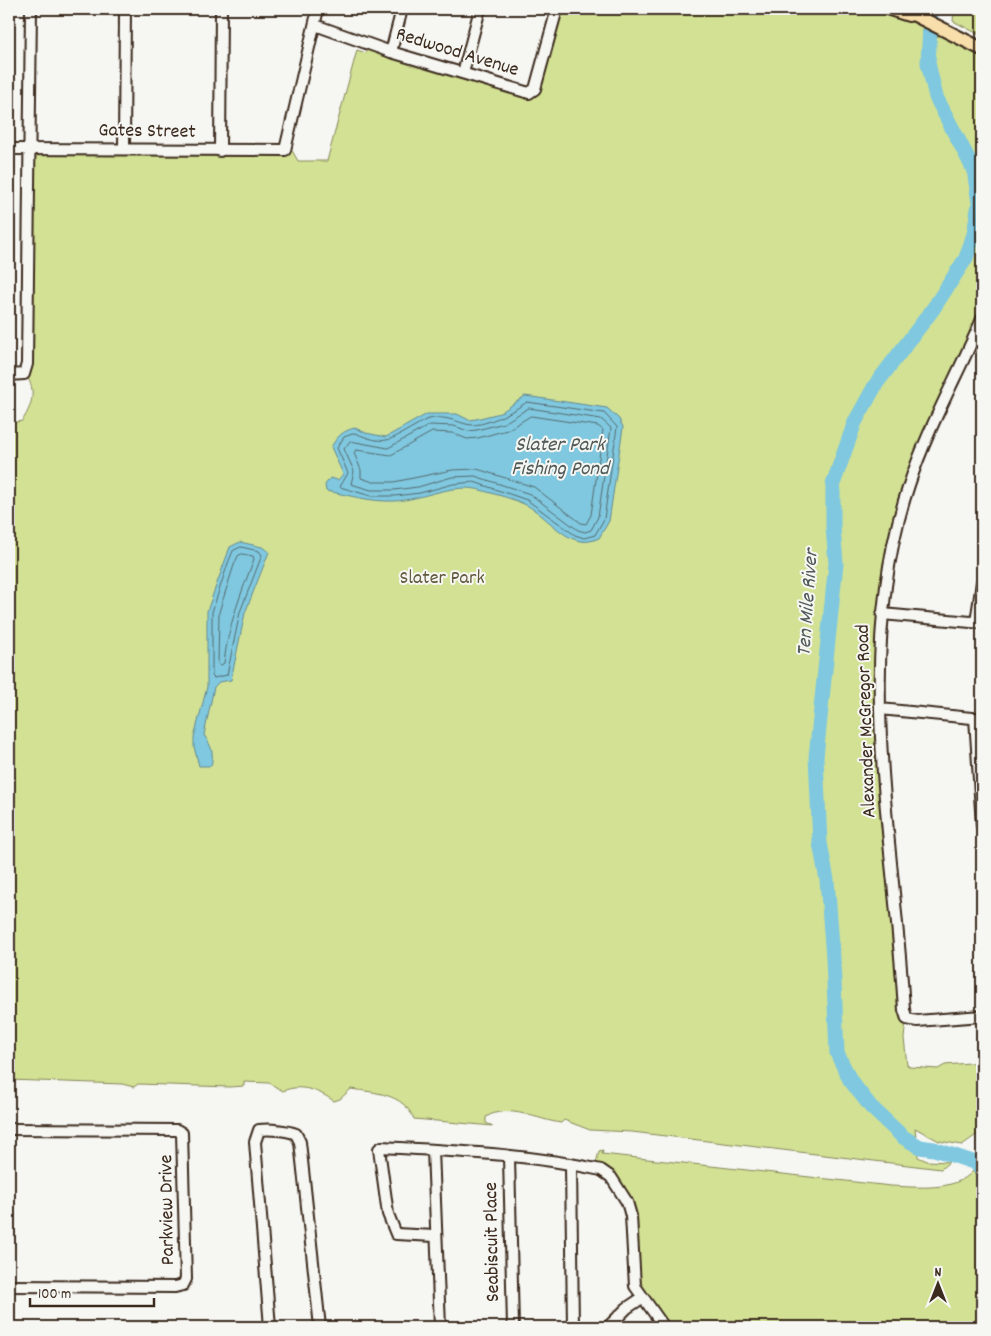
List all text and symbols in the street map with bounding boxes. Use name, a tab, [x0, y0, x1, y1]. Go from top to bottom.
street label: Redwood Avenue	[392, 21, 522, 85]
street label: Gates Street	[98, 117, 196, 147]
water label: Slater Park Fishing Pond	[511, 431, 612, 485]
water label: Ten Mile River	[790, 546, 828, 658]
park label: Slater Park	[399, 565, 485, 593]
street label: Alexander McGregor Road	[850, 624, 884, 818]
street label: Parkview Drive	[153, 1154, 183, 1266]
street label: Seabiscuit Place	[478, 1182, 508, 1302]
north arrow	[914, 1258, 964, 1308]
text: N	[935, 1263, 942, 1283]
scale bar	[30, 1276, 154, 1308]
text: 100 m	[38, 1284, 71, 1306]

